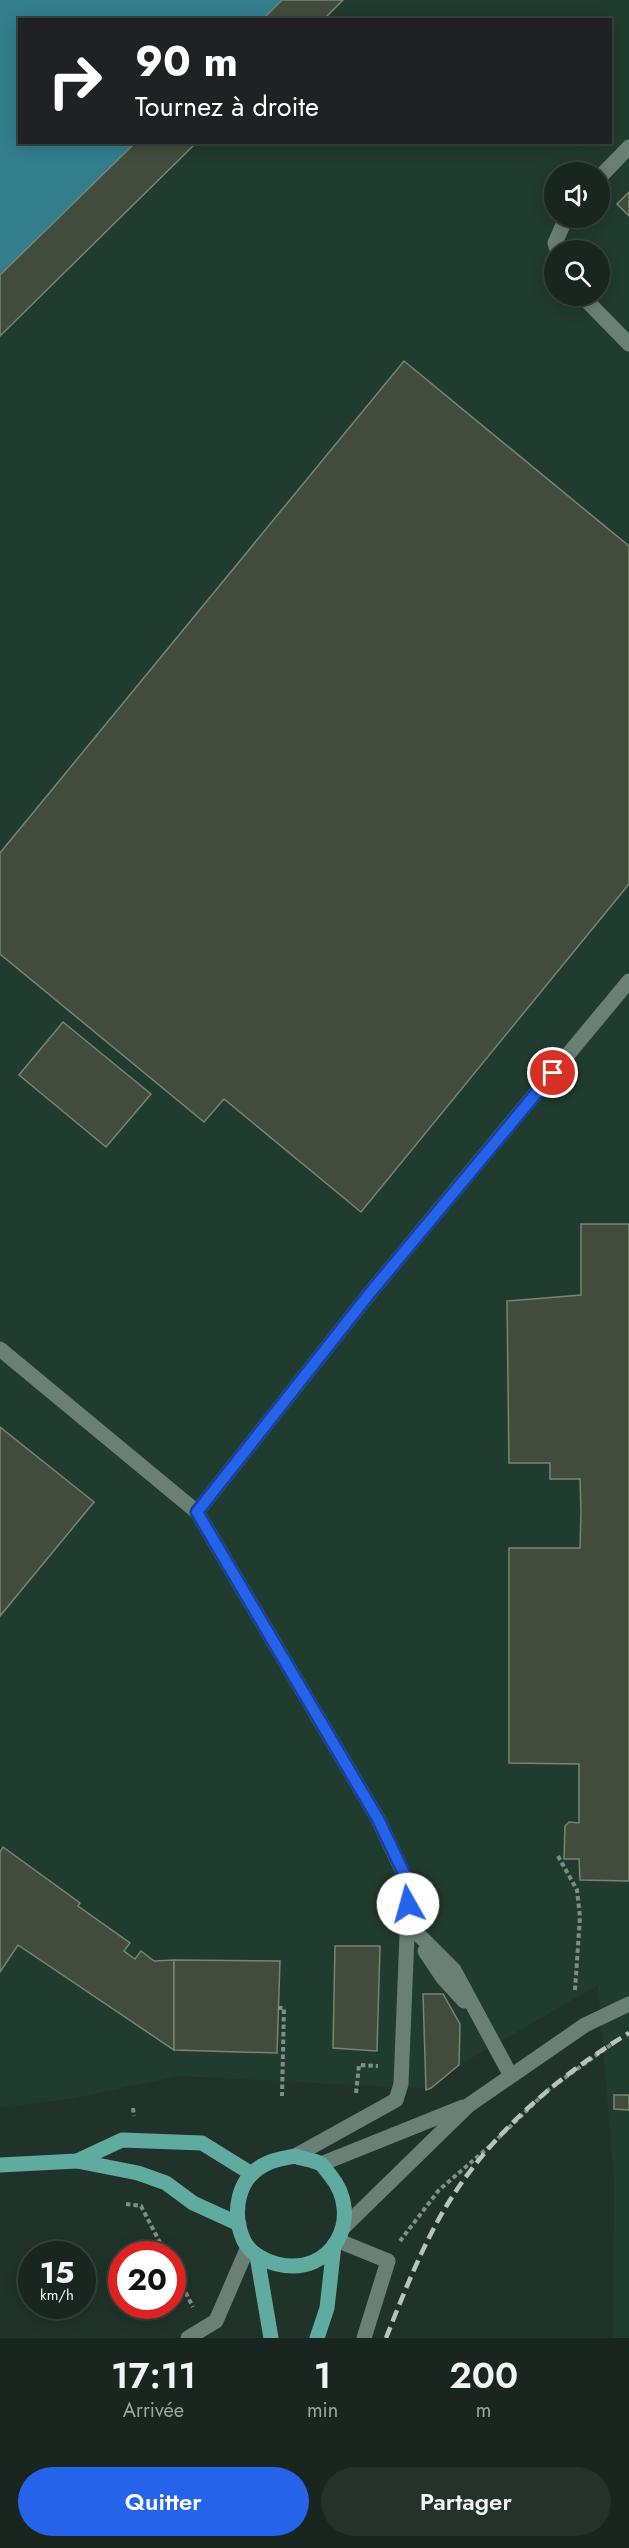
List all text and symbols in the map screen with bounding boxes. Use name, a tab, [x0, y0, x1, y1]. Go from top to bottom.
text: 90 m	[135, 31, 238, 92]
icon: right	[36, 42, 114, 120]
text: Tournez à droite	[135, 87, 319, 126]
map controls	[544, 162, 610, 306]
button: sound	[544, 162, 610, 228]
button: search	[544, 240, 610, 306]
pin	[527, 1047, 578, 1098]
icon: arrive	[536, 1056, 569, 1089]
position arrow	[376, 1872, 440, 1936]
speed limit sign: 20	[108, 2241, 186, 2319]
text: 15	[40, 2251, 74, 2294]
text: km/h	[40, 2284, 74, 2306]
text: 17:11	[111, 2349, 196, 2401]
text: 1	[314, 2349, 331, 2401]
text: 200	[449, 2349, 518, 2401]
text: Arrivée	[123, 2396, 184, 2425]
text: min	[307, 2396, 338, 2425]
text: m	[476, 2396, 491, 2425]
button: Quitter	[18, 2467, 309, 2536]
button: Partager	[321, 2467, 611, 2536]

